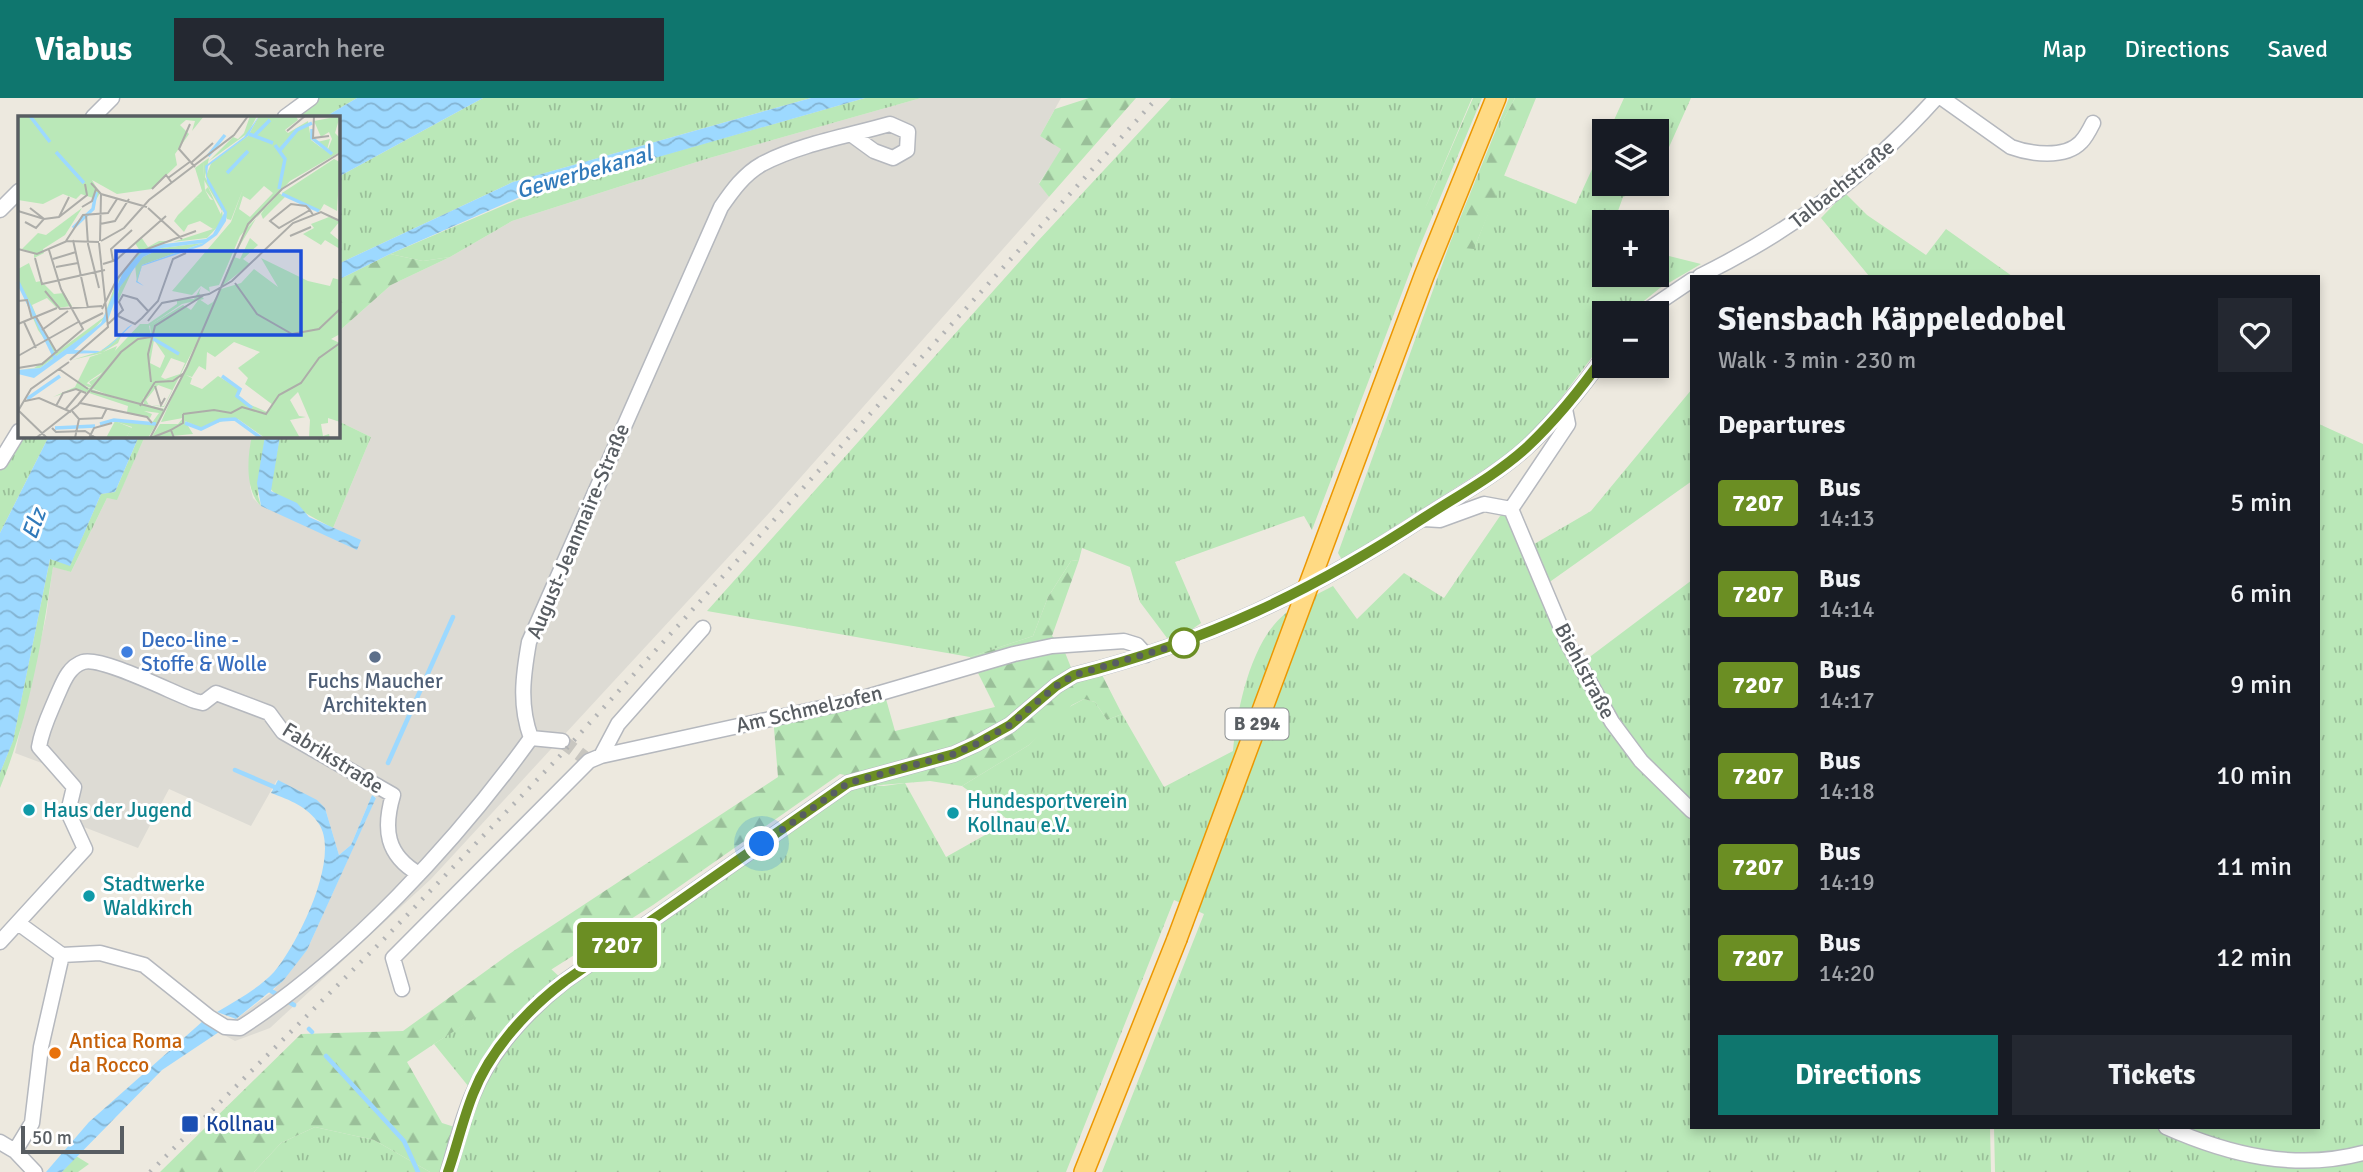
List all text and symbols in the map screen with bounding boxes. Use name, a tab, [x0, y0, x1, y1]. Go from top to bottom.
search box	[174, 18, 664, 81]
text: Viabus	[35, 29, 132, 70]
icon: search	[198, 30, 236, 68]
text: Search here	[254, 33, 385, 65]
text: Map	[2042, 34, 2087, 64]
text: Directions	[2125, 34, 2230, 64]
text: Saved	[2268, 34, 2328, 64]
inset map	[18, 116, 340, 438]
map controls	[1592, 119, 1669, 378]
button: layers	[1592, 119, 1669, 196]
street label: Talbachstraße	[1784, 134, 1900, 234]
water label: Gewerbekanal	[513, 138, 657, 205]
button: +	[1592, 210, 1669, 287]
button: heart	[2218, 298, 2292, 372]
text: Siensbach Käppeledobel	[1718, 299, 2066, 340]
button: −	[1592, 301, 1669, 378]
text: Walk · 3 min · 230 m	[1718, 346, 1916, 375]
text: Departures	[1718, 409, 1845, 441]
street label: August-Jeanmaire-Straße	[521, 419, 635, 643]
text: Bus	[1819, 472, 1861, 504]
text: 5 min	[2230, 487, 2292, 519]
text: 7207	[1732, 488, 1784, 518]
water label: Elz	[15, 503, 53, 543]
text: 14:13	[1819, 504, 1875, 533]
text: Bus	[1819, 563, 1861, 595]
text: 6 min	[2230, 578, 2292, 610]
text: 7207	[1732, 579, 1784, 609]
text: 14:14	[1819, 595, 1875, 624]
street label: Biehlstraße	[1549, 619, 1621, 723]
place label: Deco-line - Stoffe & Wolle	[141, 627, 267, 677]
unlabelled marker	[1169, 628, 1199, 658]
marker: Deco-line - Stoffe & Wolle	[119, 644, 135, 660]
marker: Fuchs Maucher Architekten	[367, 649, 383, 665]
text: Bus	[1819, 654, 1861, 686]
place label: Fuchs Maucher Architekten	[307, 668, 443, 718]
text: 9 min	[2230, 669, 2292, 701]
text: 7207	[1732, 670, 1784, 700]
street label: Am Schmelzofen	[733, 680, 885, 738]
text: 14:17	[1819, 686, 1875, 715]
road number: B 294	[1226, 708, 1288, 740]
street label: Fabrikstraße	[277, 717, 389, 799]
text: Bus	[1819, 745, 1861, 777]
text: 10 min	[2216, 760, 2292, 792]
text: 7207	[1732, 761, 1784, 791]
text: 14:18	[1819, 777, 1875, 806]
place label: Hundesportverein Kollnau e.V.	[967, 788, 1127, 838]
place label: Haus der Jugend	[43, 797, 192, 823]
marker: Haus der Jugend	[21, 802, 37, 818]
marker: Hundesportverein Kollnau e.V.	[945, 805, 961, 821]
your location	[744, 826, 779, 861]
text: Bus	[1819, 836, 1861, 868]
text: 11 min	[2216, 851, 2292, 883]
text: 7207	[1732, 852, 1784, 882]
text: 14:19	[1819, 868, 1875, 897]
place label: Stadtwerke Waldkirch	[103, 871, 205, 921]
marker: Stadtwerke Waldkirch	[81, 888, 97, 904]
line badge: 7207	[568, 922, 666, 968]
text: Bus	[1819, 927, 1861, 959]
text: 7207	[591, 930, 643, 960]
text: 12 min	[2216, 942, 2292, 974]
text: 7207	[1732, 943, 1784, 973]
text: 14:20	[1819, 959, 1875, 988]
place label: Antica Roma da Rocco	[69, 1028, 182, 1078]
button: Directions	[1718, 1035, 1998, 1115]
button: Tickets	[2012, 1035, 2292, 1115]
marker: Antica Roma da Rocco	[47, 1045, 63, 1061]
place label: Kollnau	[206, 1111, 275, 1137]
marker: Kollnau	[180, 1114, 200, 1134]
scale bar	[21, 1123, 124, 1155]
text: 50 m	[32, 1126, 72, 1150]

